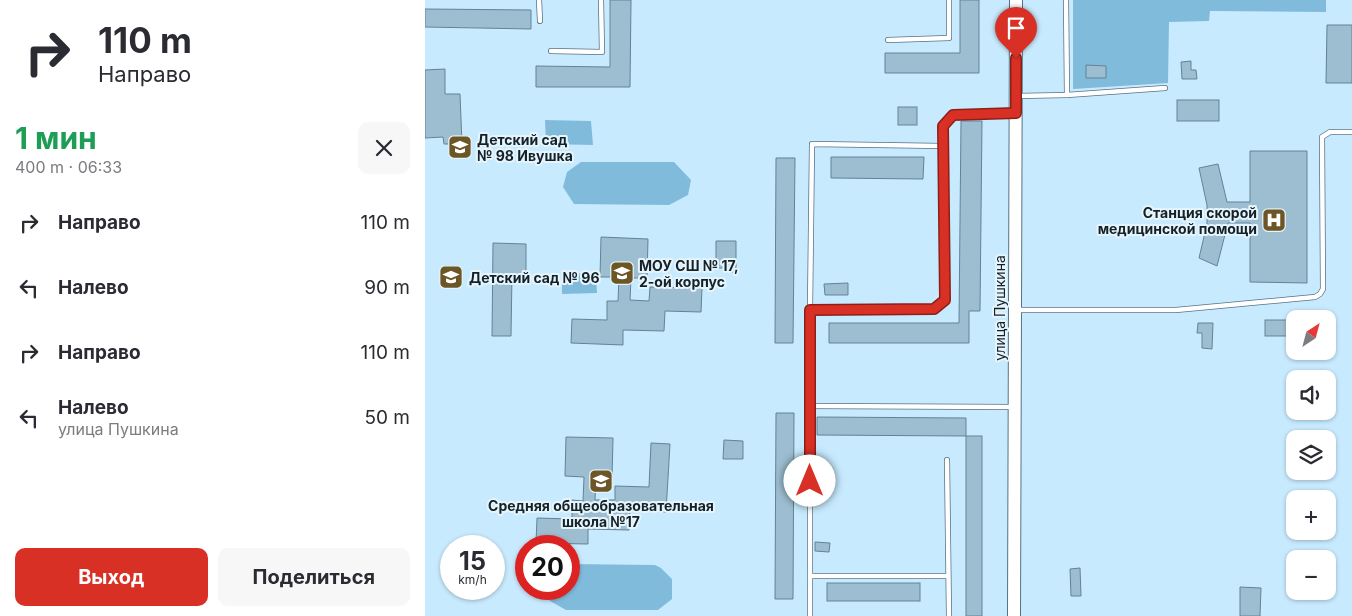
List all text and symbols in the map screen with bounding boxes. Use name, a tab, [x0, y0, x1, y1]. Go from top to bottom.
pin	[995, 7, 1037, 58]
icon: arrive	[1002, 14, 1030, 42]
text: 110 m	[98, 19, 192, 61]
icon: right	[15, 20, 80, 85]
text: Направо	[98, 61, 191, 87]
text: 1 мин	[15, 120, 97, 156]
button: close	[358, 122, 410, 174]
place label: Детский сад № 98 Ивушка	[477, 131, 573, 164]
school or university icon: Детский сад № 98 Ивушка	[447, 134, 473, 160]
text: 400 m · 06:33	[15, 157, 122, 177]
place label: Станция скорой медицинской помощи	[1098, 204, 1257, 237]
hospital icon: Станция скорой медицинской помощи	[1261, 207, 1287, 233]
icon: right	[15, 209, 43, 237]
text: Направо	[58, 211, 141, 234]
text: 110 m	[361, 211, 410, 234]
street label: улица Пушкина	[991, 255, 1008, 361]
place label: МОУ СШ № 17, 2-ой корпус	[639, 257, 739, 290]
school or university icon: МОУ СШ № 17, 2-ой корпус	[609, 260, 635, 286]
school or university icon: Детский сад № 96	[438, 264, 464, 290]
place label: Детский сад № 96	[469, 269, 600, 286]
icon: left	[15, 274, 43, 302]
text: Налево	[58, 276, 129, 299]
text: 90 m	[364, 276, 410, 299]
north arrow	[1286, 310, 1336, 360]
map controls	[1286, 310, 1336, 600]
icon: right	[15, 339, 43, 367]
text: Направо	[58, 341, 141, 364]
text: 110 m	[361, 341, 410, 364]
button: sound	[1286, 370, 1336, 420]
text: Налево	[58, 396, 129, 419]
icon: left	[15, 404, 43, 432]
text: 50 m	[364, 406, 410, 429]
text: улица Пушкина	[58, 419, 179, 439]
button: layers	[1286, 430, 1336, 480]
position arrow	[783, 454, 835, 506]
school or university icon: Средняя общеобразовательная школа №17	[588, 468, 614, 494]
button: +	[1286, 490, 1336, 540]
place label: Средняя общеобразовательная школа №17	[488, 497, 714, 530]
speed limit sign: 20	[515, 535, 580, 600]
text: 15	[459, 546, 486, 576]
button: Выход	[15, 548, 208, 606]
button: Поделиться	[218, 548, 410, 606]
button: −	[1286, 550, 1336, 600]
text: km/h	[458, 572, 487, 587]

